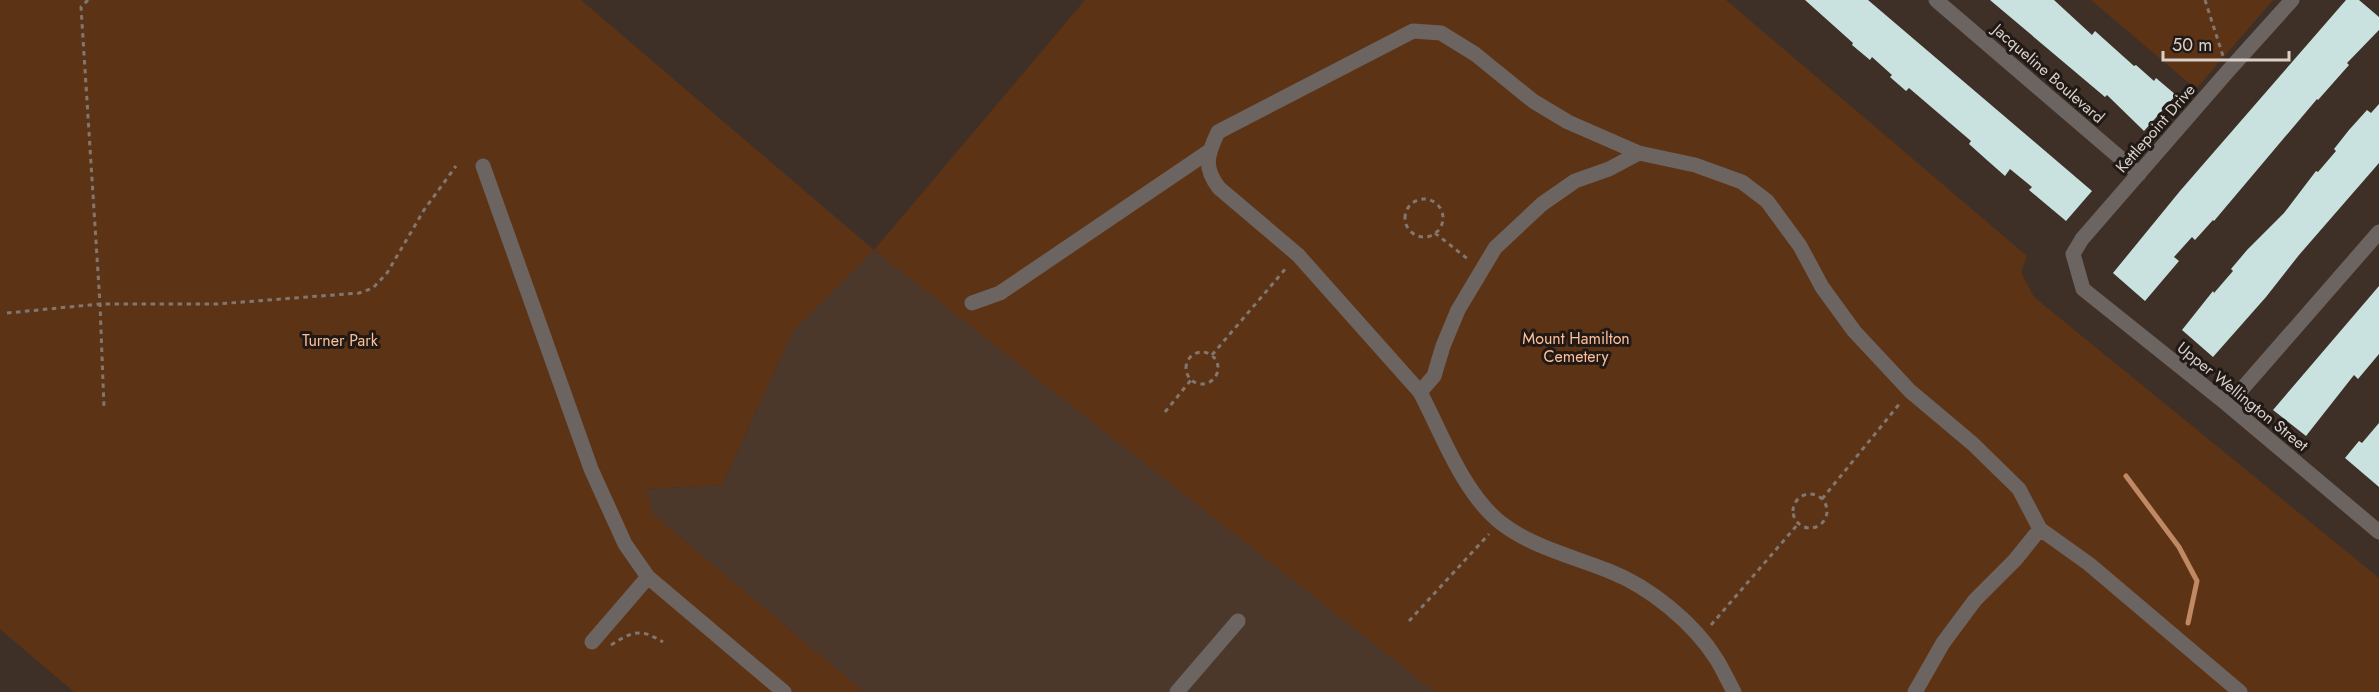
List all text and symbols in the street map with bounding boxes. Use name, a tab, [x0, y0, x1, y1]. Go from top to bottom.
street label: Jacqueline Boulevard	[1986, 17, 2110, 128]
scale bar	[2163, 24, 2289, 62]
text: 50 m	[2172, 32, 2212, 58]
street label: Kettlepoint Drive	[2110, 79, 2200, 178]
park label: Mount Hamilton Cemetery	[1522, 327, 1630, 368]
park label: Turner Park	[302, 329, 379, 352]
street label: Upper Wellington Street	[2172, 336, 2313, 457]

